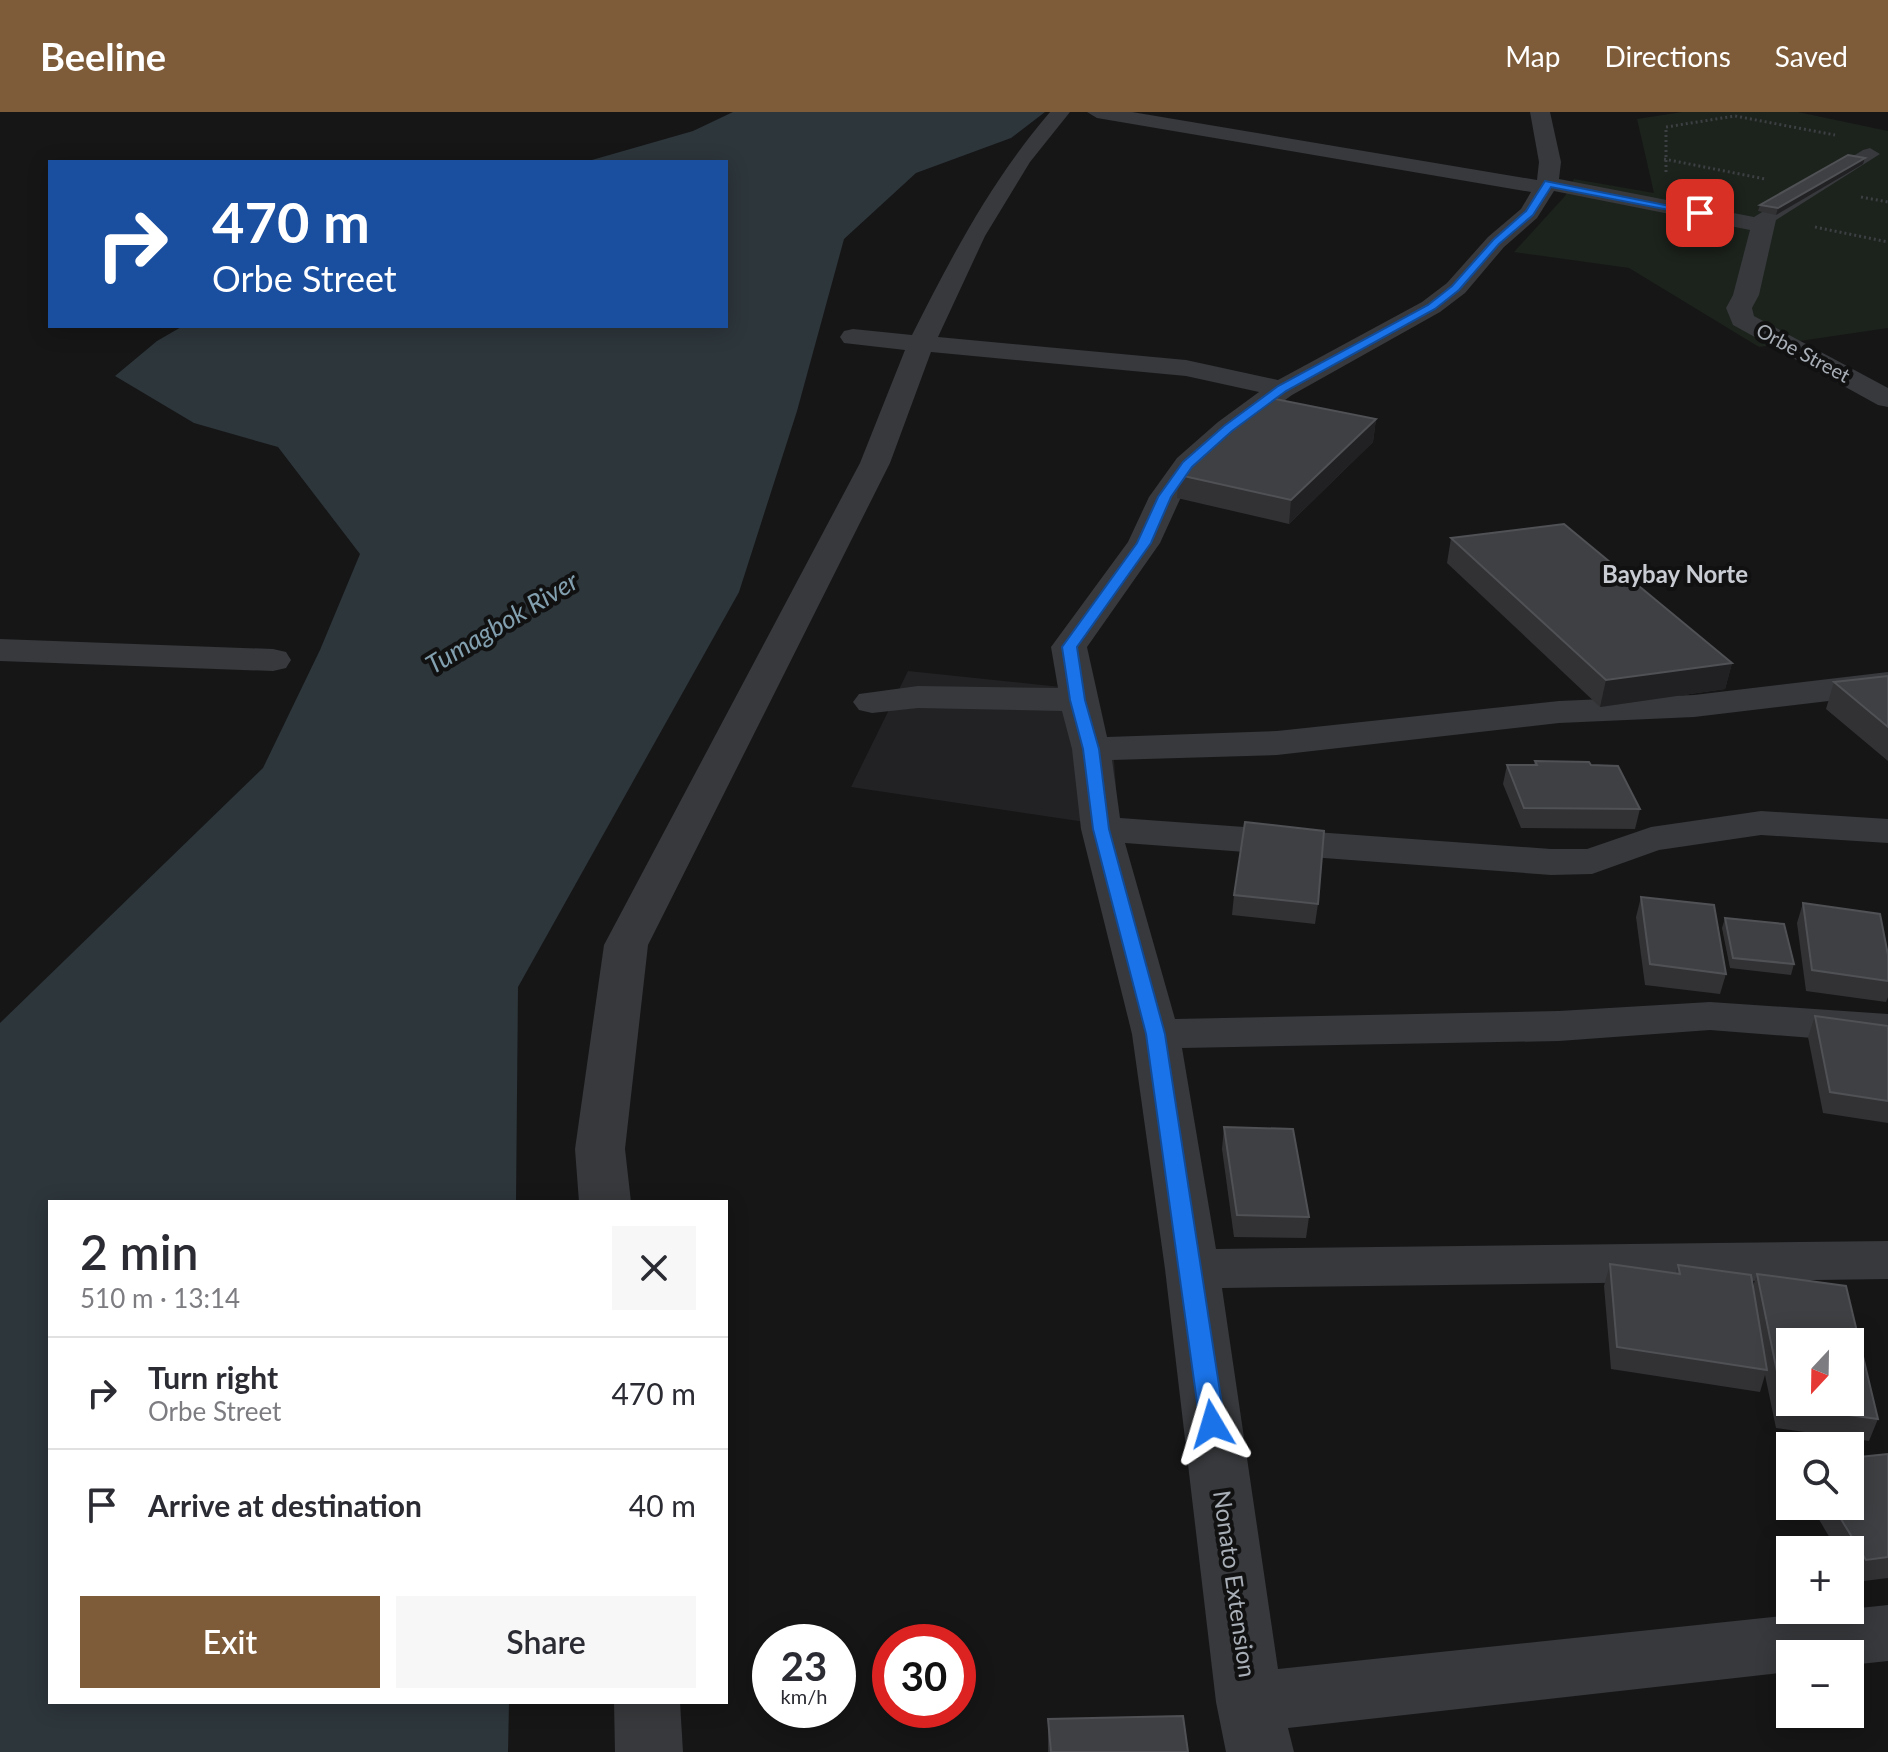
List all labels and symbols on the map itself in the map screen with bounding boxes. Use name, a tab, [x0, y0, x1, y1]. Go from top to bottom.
pin	[1666, 179, 1734, 247]
street label: Orbe Street	[1753, 317, 1854, 387]
district label: Baybay Norte	[1602, 559, 1748, 588]
water label: Tumagbok River	[419, 564, 584, 680]
north arrow	[1776, 1328, 1864, 1416]
position arrow	[1170, 1382, 1254, 1466]
street label: Nonato Extension	[1208, 1488, 1263, 1679]
speed limit sign: 30	[872, 1624, 976, 1728]

